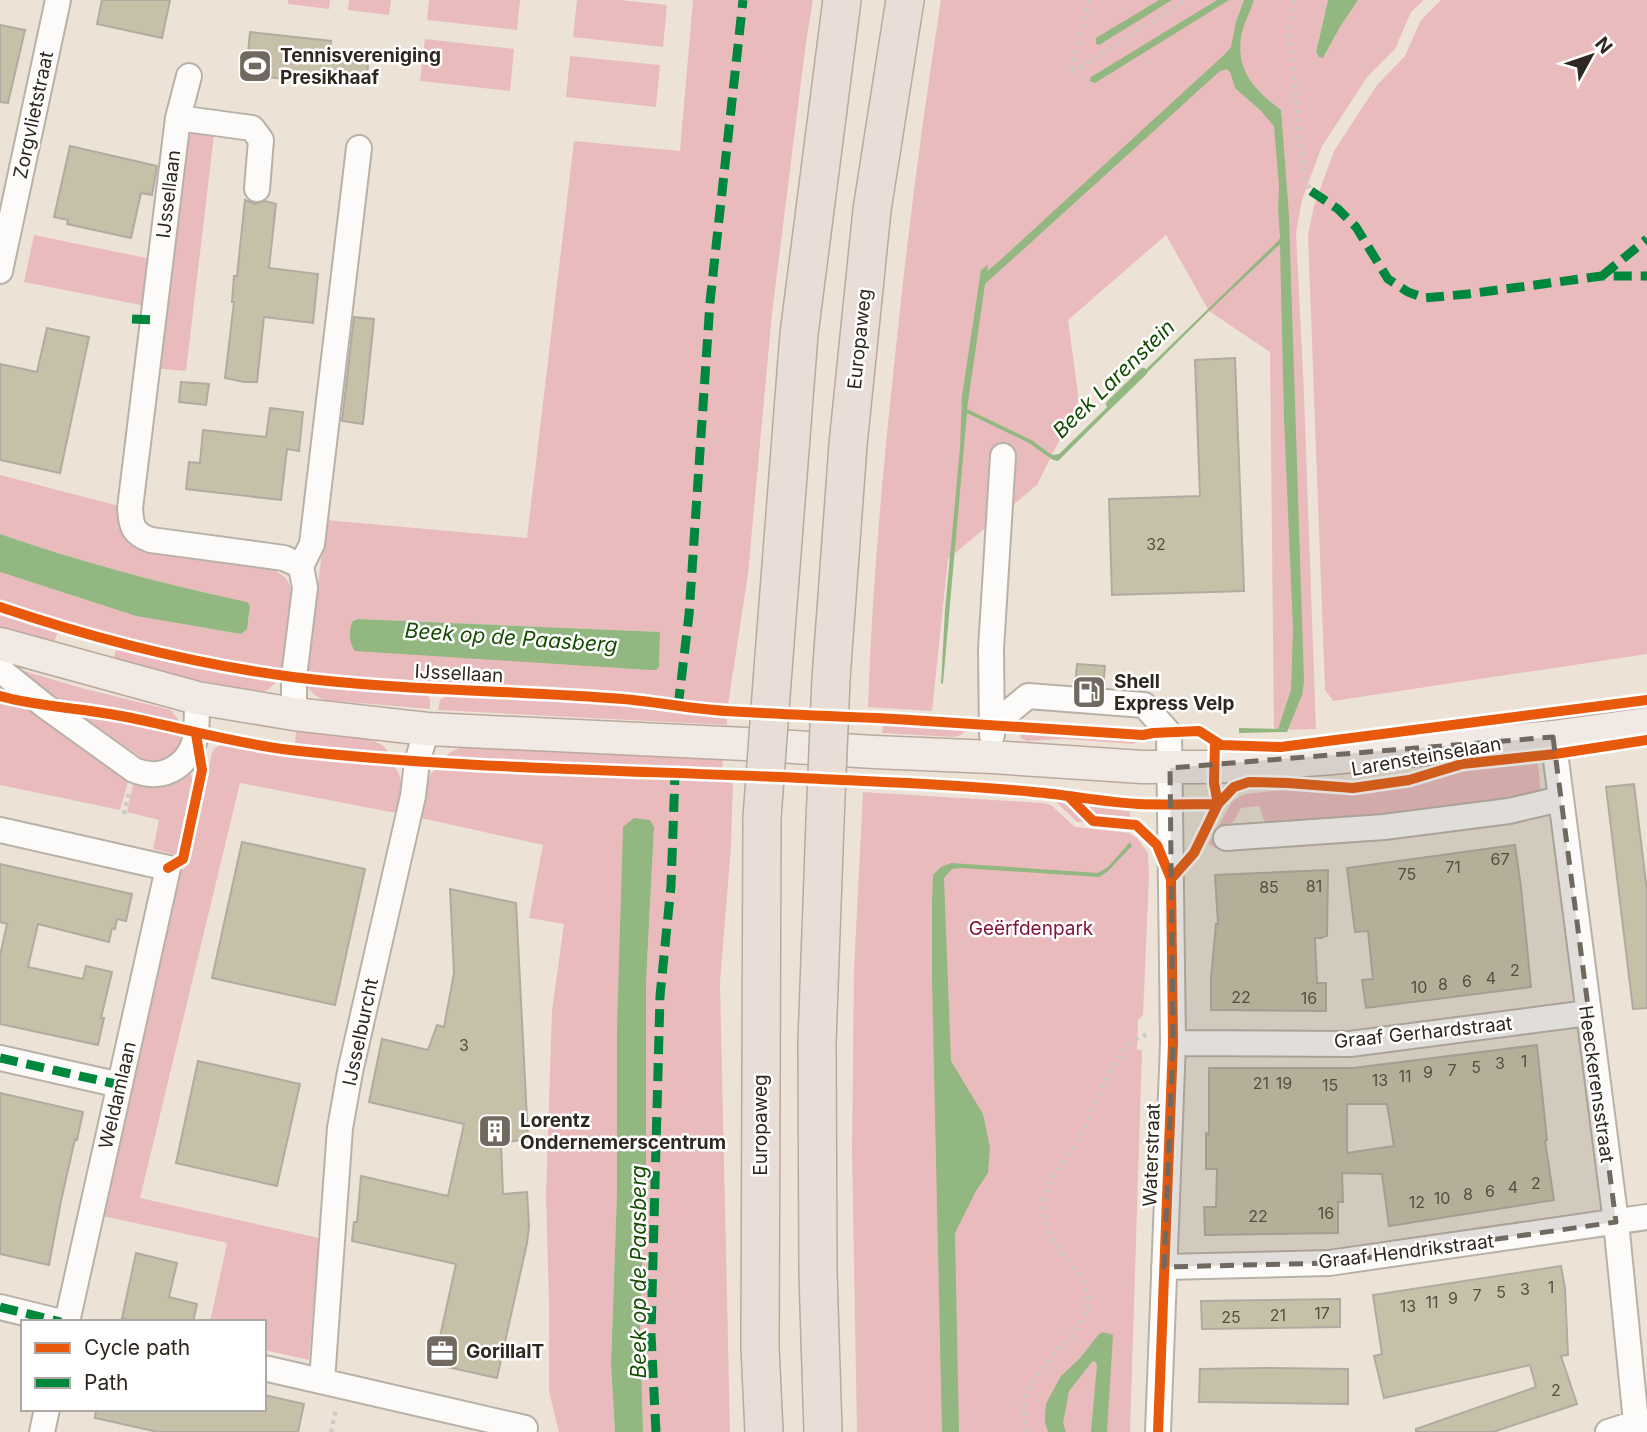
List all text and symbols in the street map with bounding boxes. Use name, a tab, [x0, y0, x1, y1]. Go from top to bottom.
north arrow	[1556, 21, 1626, 91]
text: N	[1590, 32, 1617, 58]
place label: Tennisvereniging Presikhaaf	[280, 44, 441, 89]
sports icon: Tennisvereniging Presikhaaf	[236, 47, 274, 85]
street label: Zorgvlietstraat	[9, 49, 58, 181]
street label: IJssellaan	[152, 149, 185, 240]
street label: Europaweg	[843, 287, 876, 391]
water label: Beek Larenstein	[1048, 314, 1180, 443]
house number: 32	[1146, 534, 1166, 554]
water label: Beek op de Paasberg	[404, 618, 618, 657]
street label: IJssellaan	[414, 660, 504, 687]
place label: Shell Express Velp	[1114, 670, 1234, 715]
fuel station icon: Shell Express Velp	[1070, 673, 1108, 711]
street label: Larensteinselaan	[1349, 732, 1503, 781]
house number: 67	[1491, 849, 1509, 869]
house number: 71	[1445, 857, 1461, 877]
house number: 75	[1398, 864, 1416, 884]
house number: 81	[1306, 876, 1322, 896]
house number: 85	[1259, 877, 1279, 897]
park label: Geërfdenpark	[969, 917, 1094, 940]
house number: 2	[1510, 960, 1520, 980]
house number: 4	[1486, 968, 1496, 988]
house number: 6	[1462, 971, 1472, 991]
house number: 8	[1438, 974, 1448, 994]
street label: IJsselburcht	[338, 976, 383, 1088]
house number: 10	[1411, 977, 1427, 997]
house number: 22	[1231, 987, 1251, 1007]
house number: 16	[1301, 988, 1317, 1008]
street label: Heeckerensstraat	[1574, 1004, 1619, 1164]
street label: Graaf Gerhardstraat	[1333, 1012, 1513, 1053]
house number: 3	[459, 1035, 469, 1055]
street label: Weldamlaan	[94, 1039, 141, 1151]
house number: 1	[1521, 1051, 1527, 1071]
house number: 3	[1495, 1053, 1505, 1073]
house number: 5	[1471, 1057, 1481, 1077]
house number: 7	[1447, 1060, 1457, 1080]
house number: 9	[1423, 1062, 1433, 1082]
house number: 11	[1398, 1066, 1412, 1086]
house number: 13	[1372, 1070, 1388, 1090]
house number: 21	[1253, 1073, 1269, 1093]
house number: 19	[1276, 1073, 1292, 1093]
street label: Europaweg	[749, 1074, 772, 1176]
house number: 15	[1322, 1075, 1338, 1095]
street label: Waterstraat	[1138, 1103, 1165, 1207]
place label: Lorentz Ondernemerscentrum	[520, 1109, 726, 1154]
building icon: Lorentz Ondernemerscentrum	[476, 1112, 514, 1150]
water label: Beek op de Paasberg	[626, 1165, 651, 1379]
house number: 2	[1531, 1173, 1541, 1193]
house number: 4	[1508, 1177, 1518, 1197]
house number: 6	[1485, 1181, 1495, 1201]
house number: 8	[1463, 1184, 1473, 1204]
house number: 10	[1434, 1188, 1450, 1208]
house number: 12	[1409, 1192, 1425, 1212]
house number: 16	[1318, 1203, 1334, 1223]
house number: 22	[1248, 1206, 1268, 1226]
street label: Graaf Hendrikstraat	[1317, 1229, 1495, 1274]
house number: 1	[1548, 1277, 1554, 1297]
house number: 3	[1520, 1279, 1530, 1299]
house number: 5	[1496, 1282, 1506, 1302]
house number: 7	[1472, 1285, 1482, 1305]
house number: 9	[1448, 1288, 1458, 1308]
house number: 11	[1425, 1292, 1439, 1312]
house number: 13	[1400, 1296, 1416, 1316]
house number: 17	[1314, 1303, 1330, 1323]
house number: 21	[1270, 1305, 1286, 1325]
house number: 25	[1221, 1307, 1241, 1327]
legend	[21, 1320, 266, 1411]
office icon: GorillaIT	[423, 1332, 461, 1370]
text: Cycle path	[84, 1335, 190, 1360]
place label: GorillaIT	[466, 1340, 544, 1363]
text: Path	[84, 1370, 129, 1395]
house number: 2	[1551, 1380, 1561, 1400]

